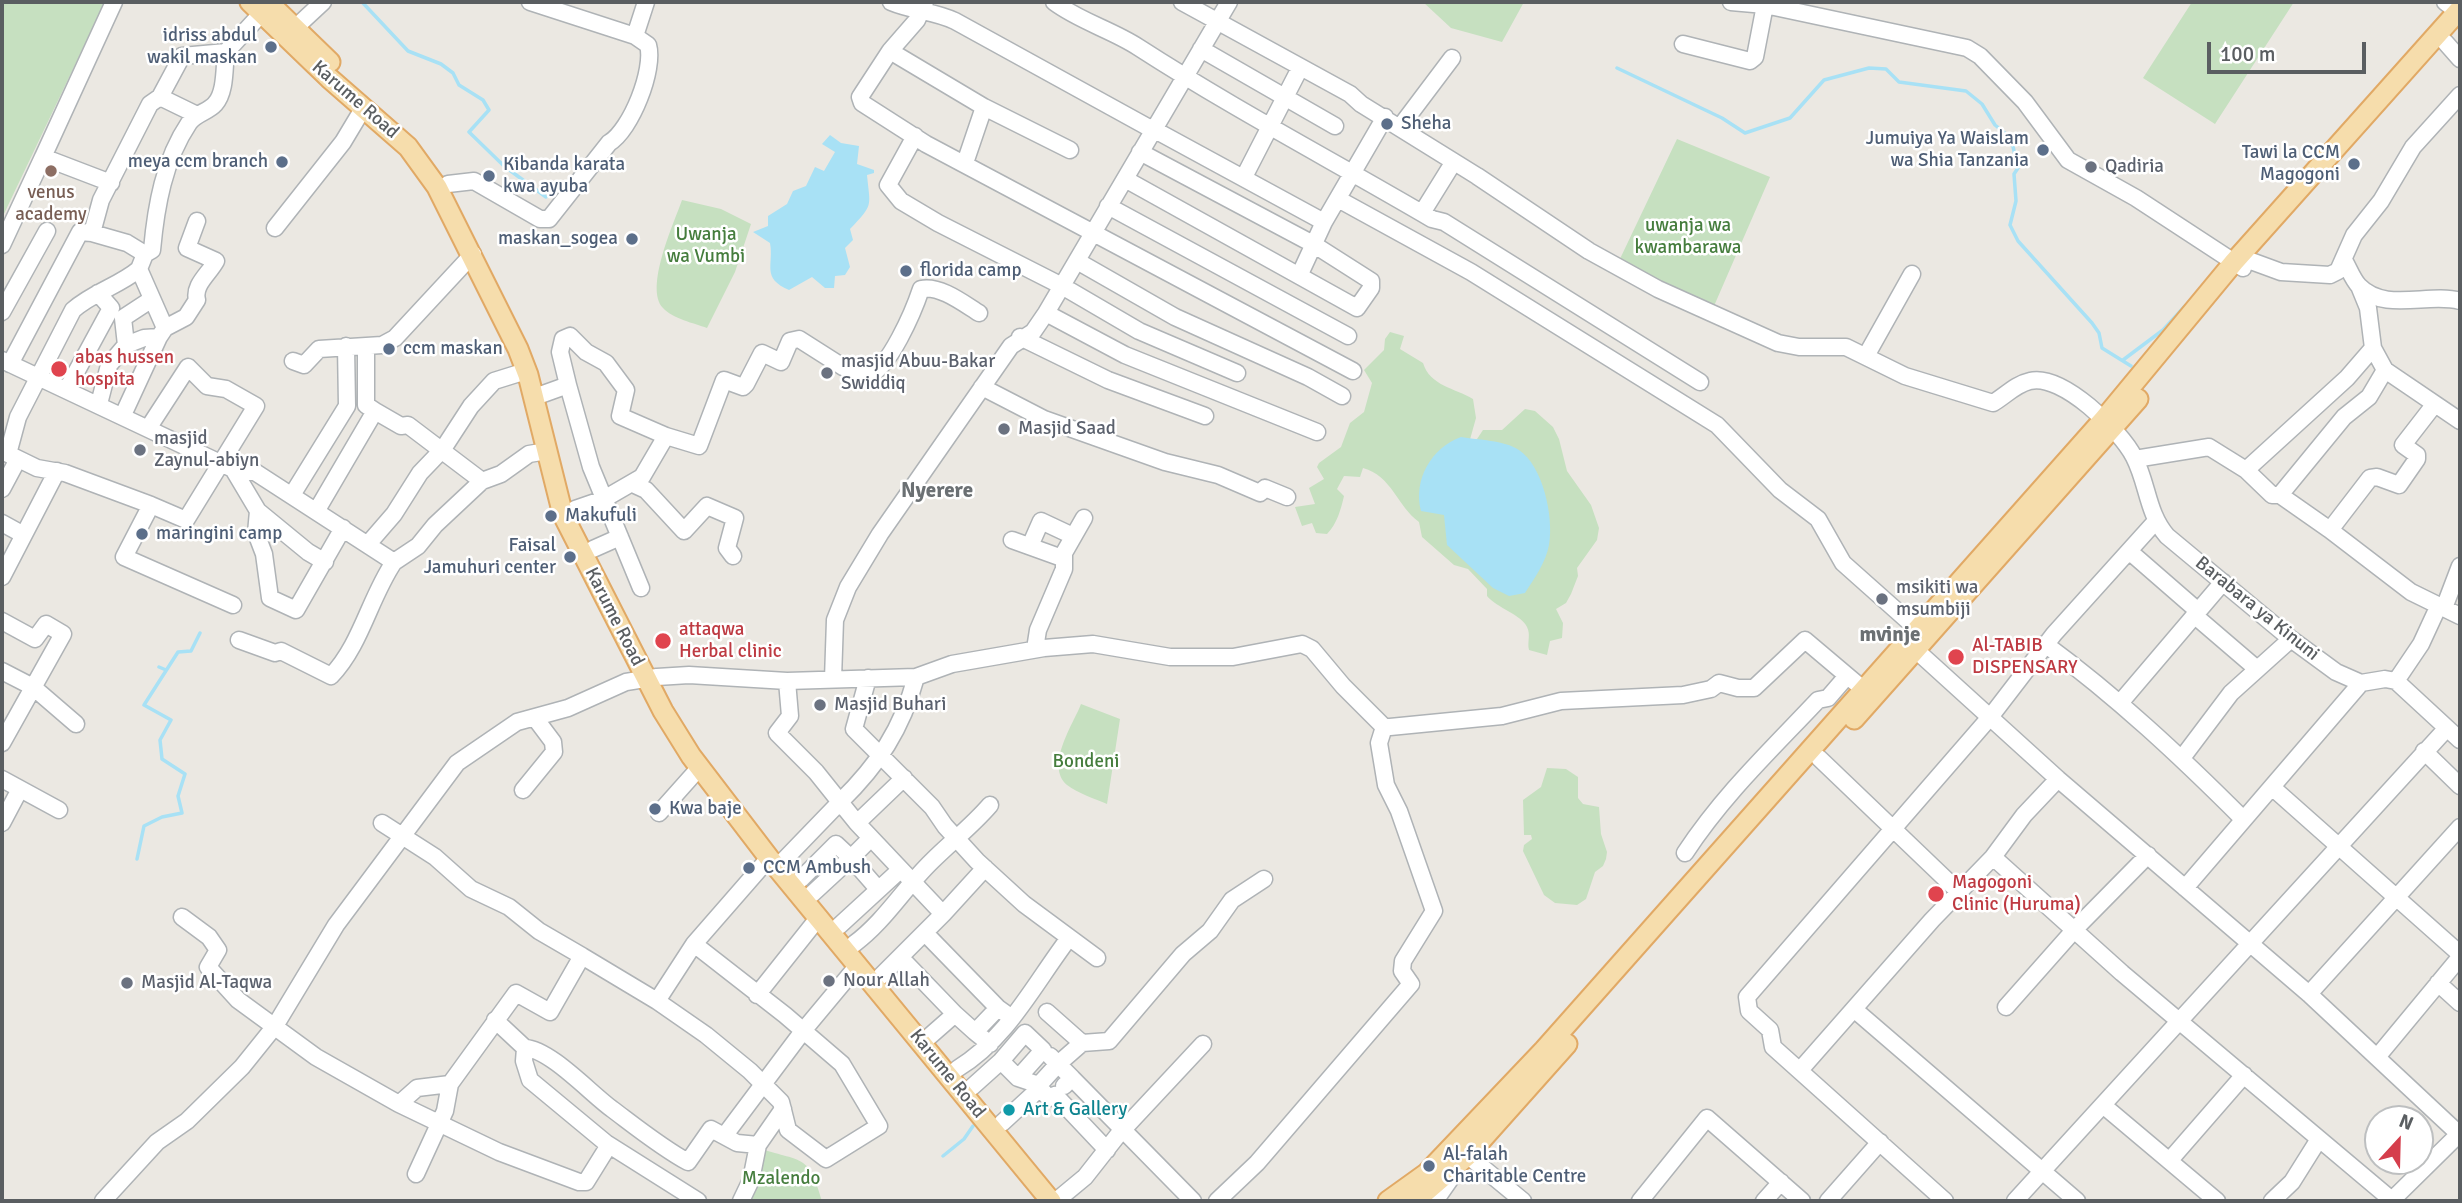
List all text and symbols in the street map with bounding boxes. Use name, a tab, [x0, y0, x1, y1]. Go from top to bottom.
place label: idriss abdul wakil maskan	[147, 25, 257, 69]
scale bar	[2210, 28, 2369, 72]
marker: idriss abdul wakil maskan	[263, 39, 279, 55]
text: 100 m	[2220, 41, 2275, 67]
street label: Karume Road	[307, 56, 403, 144]
place label: Sheha	[1401, 113, 1451, 135]
marker: Sheha	[1379, 116, 1395, 132]
place label: Jumuiya Ya Waislam wa Shia Tanzania	[1866, 128, 2029, 172]
marker: Jumuiya Ya Waislam wa Shia Tanzania	[2035, 142, 2051, 158]
place label: Tawi la CCM Magogoni	[2242, 142, 2340, 186]
place label: meya ccm branch	[128, 151, 268, 173]
marker: meya ccm branch	[274, 154, 290, 170]
place label: Kibanda karata kwa ayuba	[503, 154, 625, 198]
place label: Qadiria	[2105, 156, 2164, 178]
marker: Tawi la CCM Magogoni	[2346, 156, 2362, 172]
marker: Qadiria	[2083, 159, 2099, 175]
marker: venus academy	[43, 163, 59, 179]
marker: Kibanda karata kwa ayuba	[481, 168, 497, 184]
place label: venus academy	[15, 182, 87, 226]
park label: uwanja wa kwambarawa	[1635, 215, 1741, 259]
park label: Uwanja wa Vumbi	[667, 224, 745, 268]
place label: maskan_sogea	[498, 228, 618, 250]
marker: maskan_sogea	[624, 231, 640, 247]
place label: florida camp	[920, 260, 1022, 282]
marker: florida camp	[898, 263, 914, 279]
place label: ccm maskan	[403, 338, 503, 360]
marker: ccm maskan	[381, 341, 397, 357]
place label: abas hussen hospita	[75, 347, 174, 391]
place label: masjid Abuu-Bakar Swiddiq	[841, 351, 995, 395]
marker: abas hussen hospita	[49, 359, 69, 379]
marker: masjid Abuu-Bakar Swiddiq	[819, 365, 835, 381]
place label: Masjid Saad	[1018, 418, 1116, 440]
marker: Masjid Saad	[996, 421, 1012, 437]
place label: masjid Zaynul-abiyn	[154, 428, 259, 472]
marker: masjid Zaynul-abiyn	[132, 442, 148, 458]
district label: Nyerere	[901, 478, 973, 504]
place label: Makufuli	[565, 505, 637, 527]
marker: Makufuli	[543, 508, 559, 524]
place label: maringini camp	[156, 523, 282, 545]
marker: maringini camp	[134, 526, 150, 542]
place label: Faisal Jamuhuri center	[424, 535, 556, 579]
marker: Faisal Jamuhuri center	[562, 549, 578, 565]
street label: Barabara ya Kinuni	[2190, 552, 2324, 666]
street label: Karume Road	[579, 564, 649, 670]
place label: msikiti wa msumbiji	[1896, 577, 1978, 621]
marker: msikiti wa msumbiji	[1874, 591, 1890, 607]
place label: attaqwa Herbal clinic	[679, 619, 782, 663]
district label: mvinje	[1860, 622, 1920, 648]
marker: attaqwa Herbal clinic	[653, 631, 673, 651]
place label: Al-TABIB DISPENSARY	[1972, 635, 2078, 679]
marker: Al-TABIB DISPENSARY	[1946, 647, 1966, 667]
place label: Masjid Buhari	[834, 694, 946, 716]
marker: Masjid Buhari	[812, 697, 828, 713]
park label: Bondeni	[1053, 751, 1119, 773]
place label: Kwa baje	[669, 798, 742, 820]
marker: Kwa baje	[647, 801, 663, 817]
place label: CCM Ambush	[763, 857, 871, 879]
marker: CCM Ambush	[741, 860, 757, 876]
place label: Magogoni Clinic (Huruma)	[1952, 872, 2081, 916]
marker: Magogoni Clinic (Huruma)	[1926, 884, 1946, 904]
place label: Nour Allah	[843, 970, 930, 992]
place label: Masjid Al-Taqwa	[141, 972, 272, 994]
marker: Nour Allah	[821, 973, 837, 989]
marker: Masjid Al-Taqwa	[119, 975, 135, 991]
street label: Karume Road	[904, 1025, 990, 1123]
place label: Art & Gallery	[1023, 1099, 1127, 1121]
marker: Art & Gallery	[1001, 1102, 1017, 1118]
north arrow	[2364, 1105, 2434, 1175]
text: N	[2395, 1109, 2417, 1136]
place label: Al-falah Charitable Centre	[1443, 1144, 1586, 1188]
marker: Al-falah Charitable Centre	[1421, 1158, 1437, 1174]
park label: Mzalendo	[742, 1168, 820, 1190]

